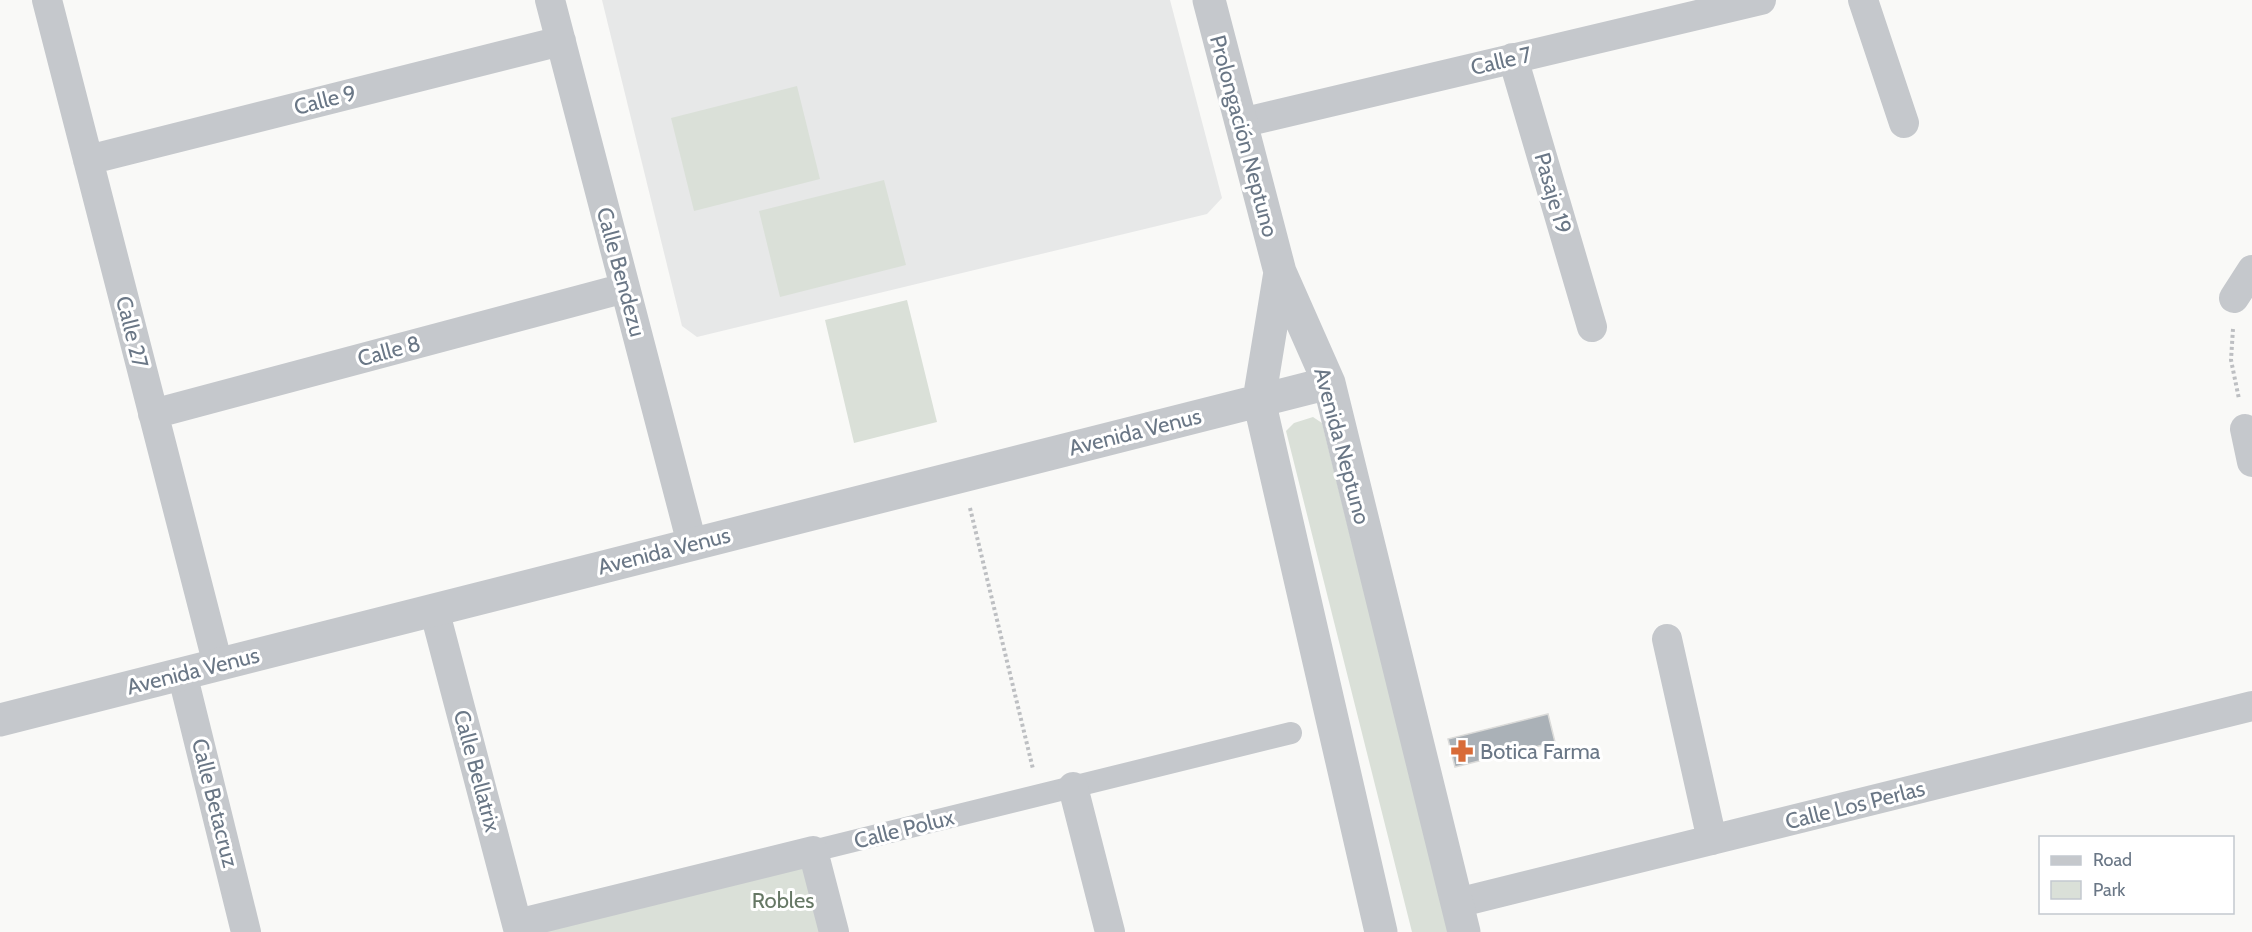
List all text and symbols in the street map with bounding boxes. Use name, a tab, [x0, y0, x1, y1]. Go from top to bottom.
street label: Prolongación Neptuno	[1204, 32, 1284, 240]
street label: Calle 7	[1468, 41, 1534, 81]
street label: Calle 9	[291, 79, 359, 121]
street label: Pasaje 19	[1529, 149, 1577, 237]
street label: Calle Bendezu	[591, 204, 651, 340]
street label: Calle 27	[110, 293, 154, 371]
street label: Calle 8	[355, 330, 423, 372]
street label: Avenida Neptuno	[1308, 365, 1376, 527]
street label: Avenida Venus	[1066, 402, 1204, 462]
street label: Avenida Venus	[595, 521, 733, 581]
street label: Avenida Venus	[124, 641, 262, 701]
street label: Calle Bellatrix	[448, 707, 506, 835]
street label: Calle Betacruz	[186, 736, 244, 870]
pharmacy icon: Botica Farma	[1449, 738, 1475, 764]
place label: Botica Farma	[1480, 738, 1601, 765]
street label: Calle Los Perlas	[1782, 775, 1928, 835]
street label: Calle Polux	[851, 803, 957, 854]
legend	[2039, 836, 2234, 914]
text: Road	[2093, 849, 2132, 871]
text: Park	[2093, 879, 2126, 901]
park label: Robles	[752, 887, 814, 914]

